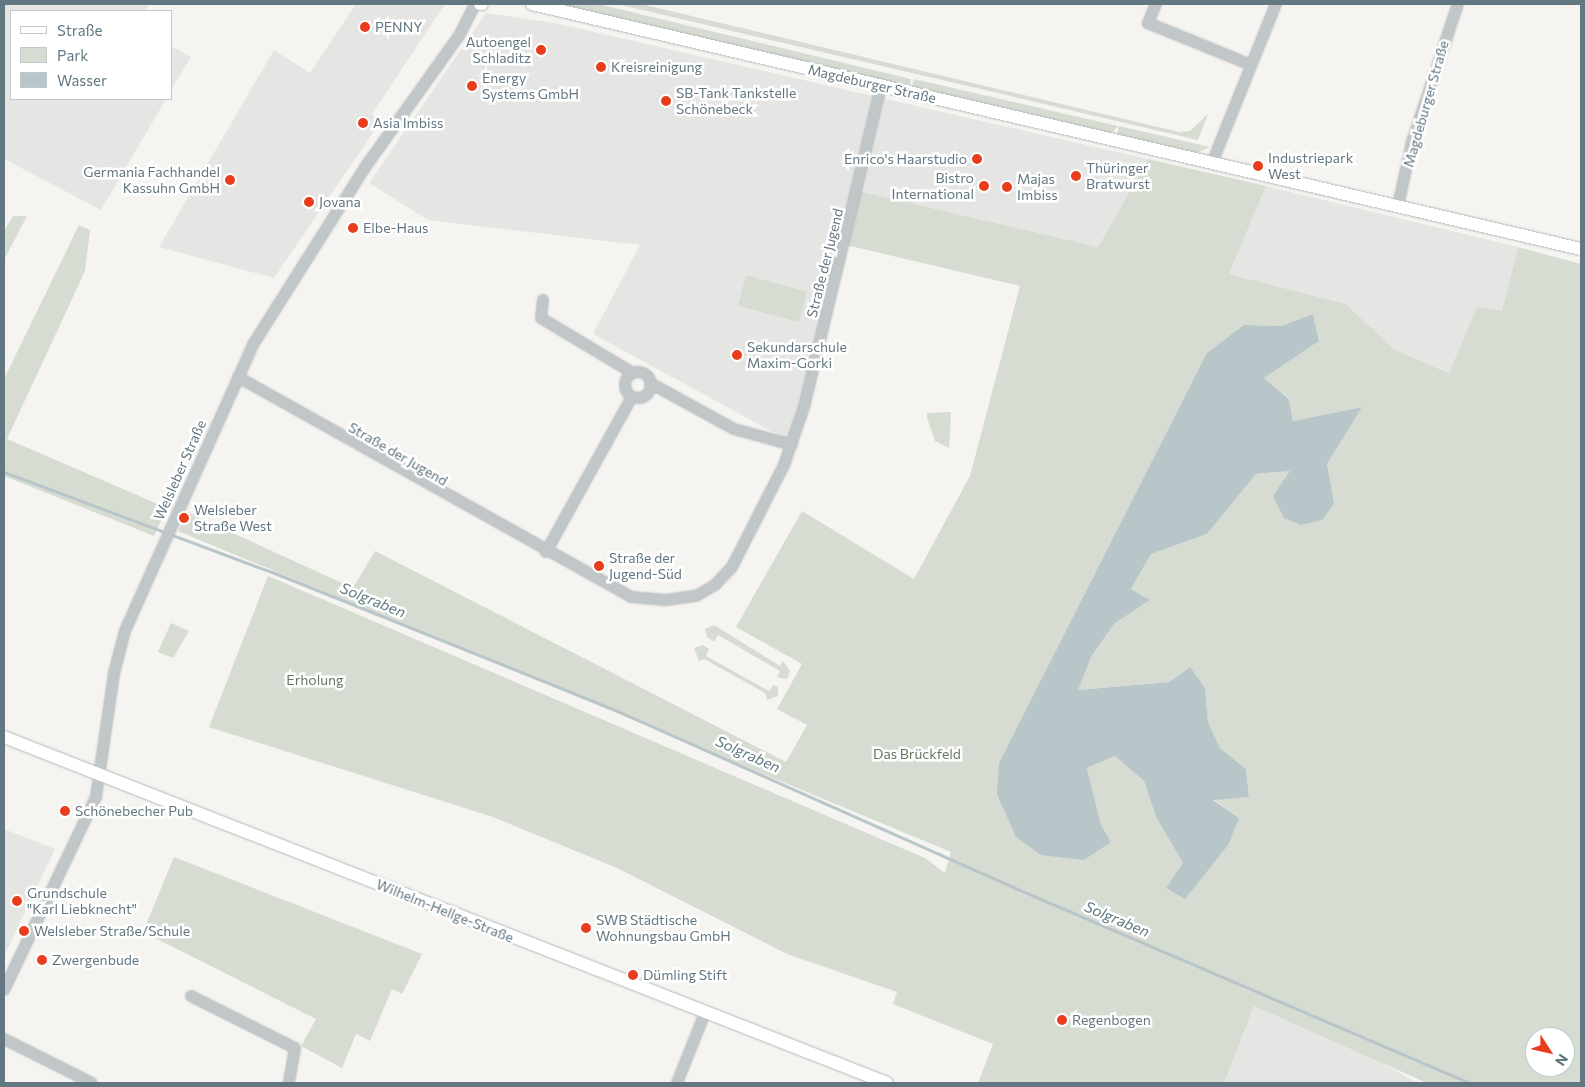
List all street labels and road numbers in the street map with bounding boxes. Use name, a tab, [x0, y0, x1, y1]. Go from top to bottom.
street label: Magdeburger Straße	[1400, 39, 1452, 169]
street label: Magdeburger Straße	[806, 61, 938, 107]
street label: Straße der Jugend	[803, 207, 847, 319]
street label: Welsleber Straße	[150, 417, 210, 523]
street label: Straße der Jugend	[345, 419, 451, 489]
street label: Wilhelm-Hellge-Straße	[374, 876, 516, 946]

